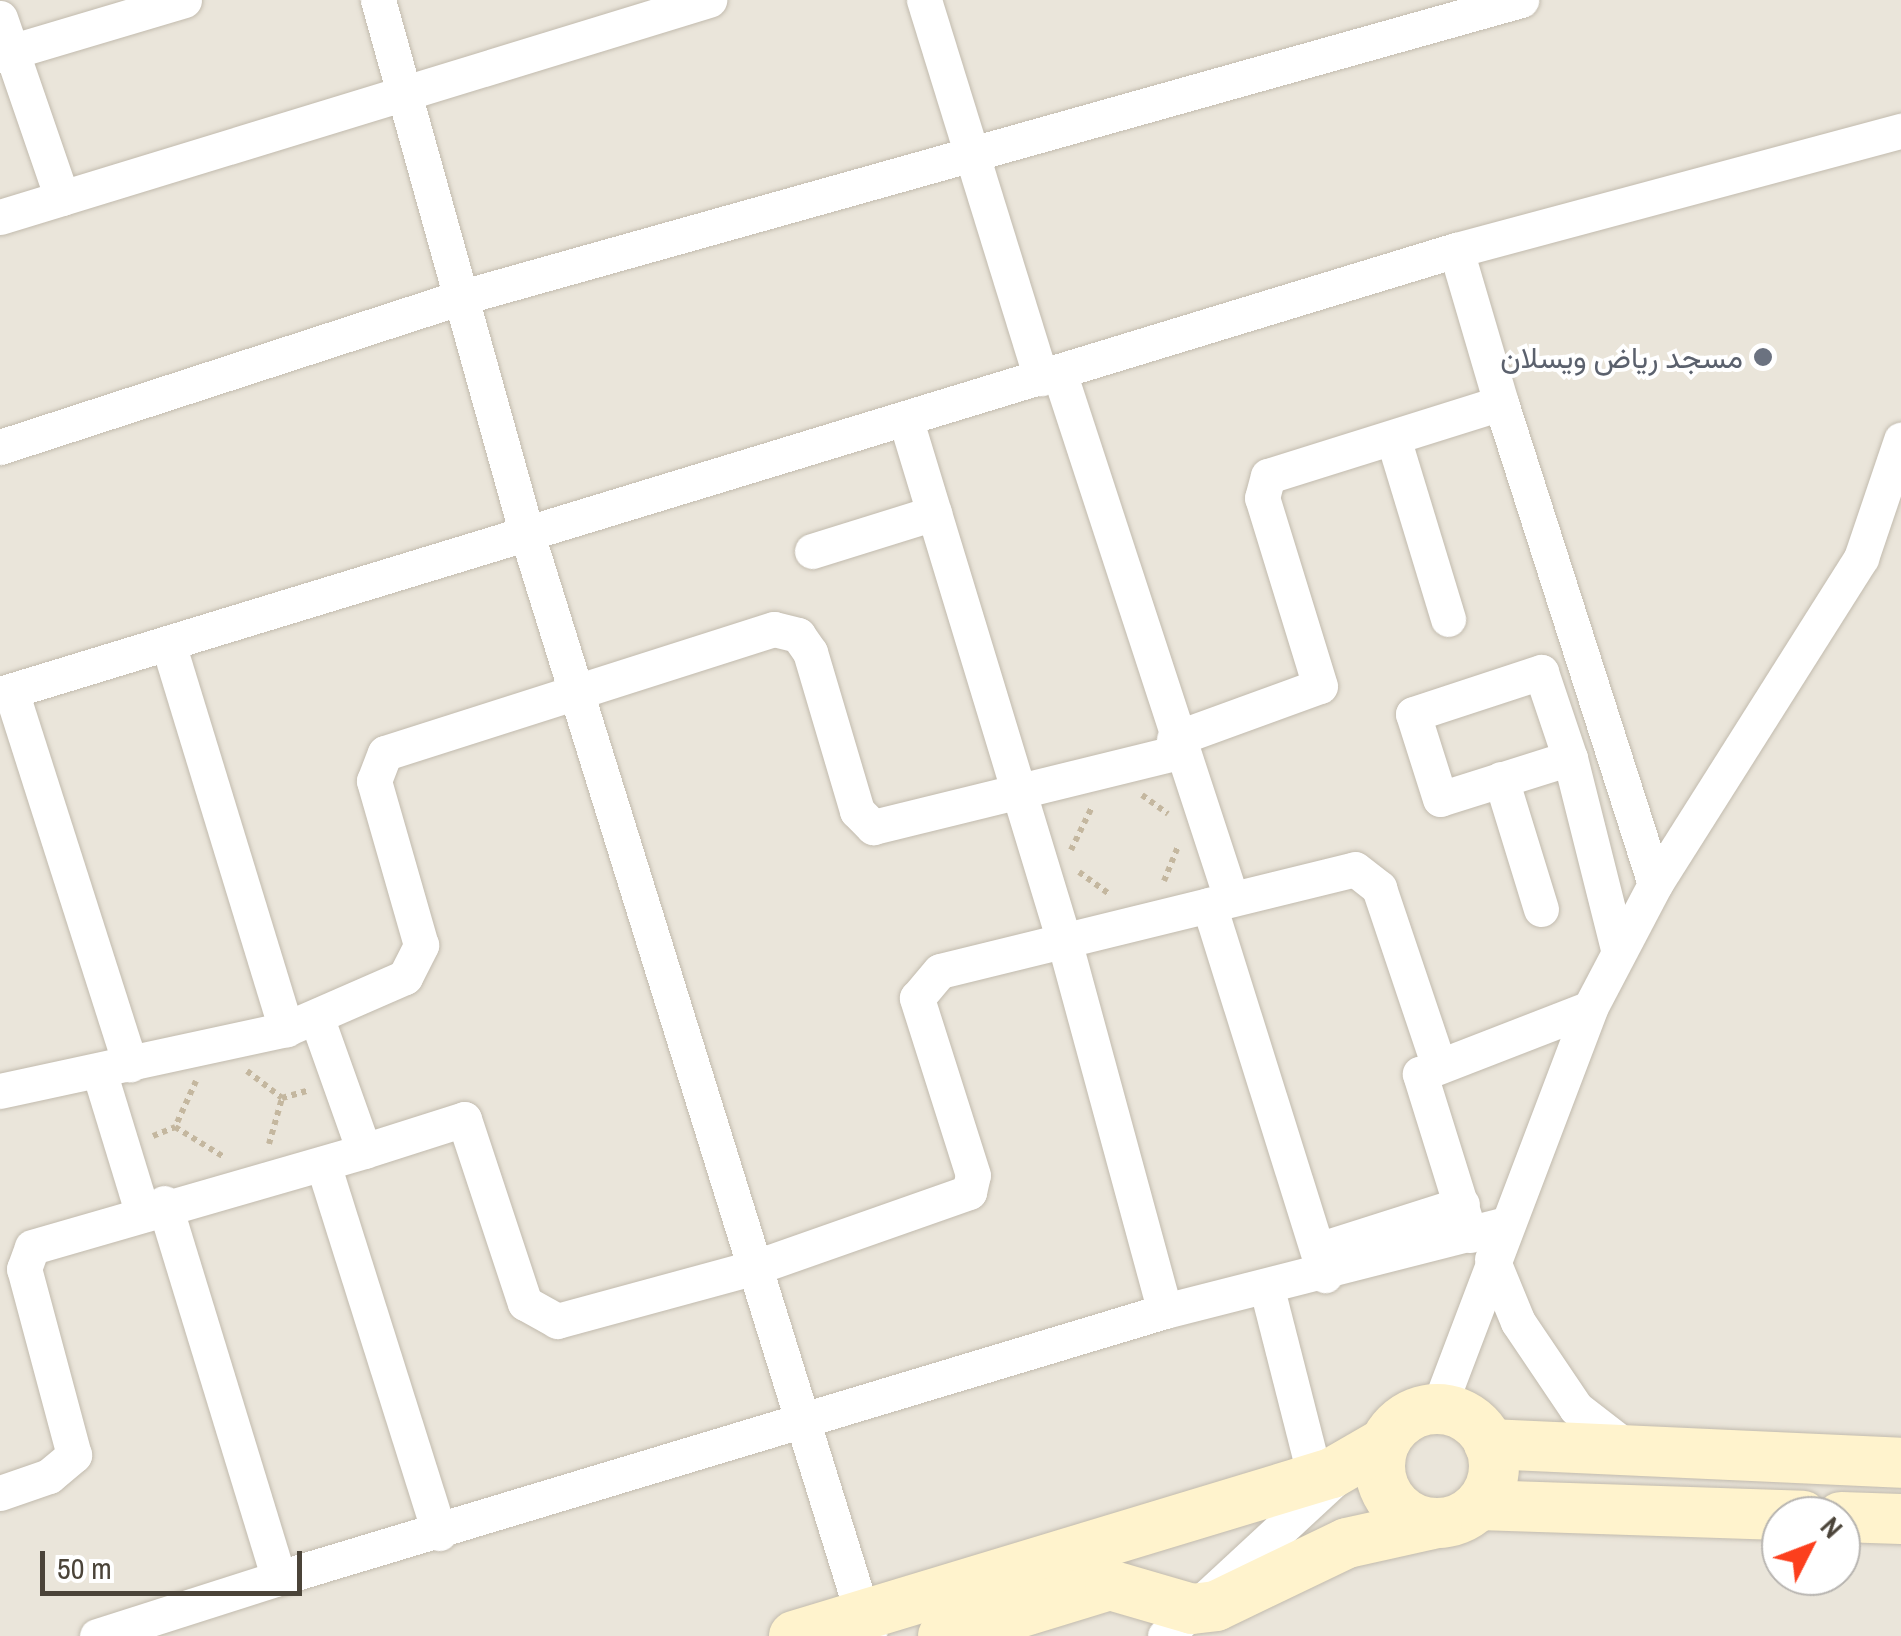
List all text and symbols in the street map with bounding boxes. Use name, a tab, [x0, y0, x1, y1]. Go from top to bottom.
place label: مسجد رياض ويسلان	[1500, 339, 1743, 375]
marker: مسجد رياض ويسلان	[1752, 346, 1774, 368]
north arrow	[1761, 1496, 1861, 1596]
text: N	[1812, 1508, 1851, 1546]
scale bar	[45, 1531, 308, 1593]
text: 50 m	[57, 1548, 112, 1588]

